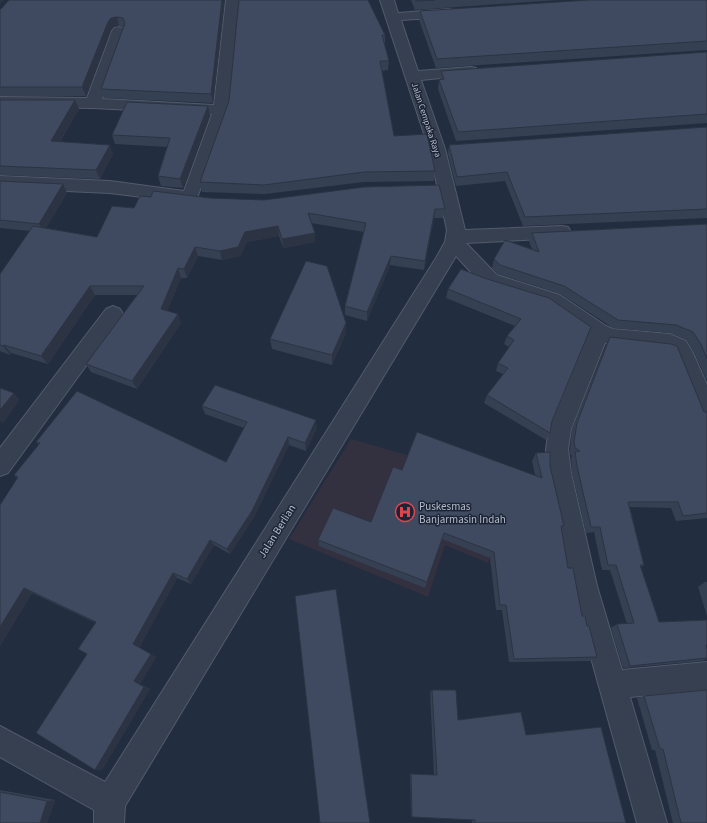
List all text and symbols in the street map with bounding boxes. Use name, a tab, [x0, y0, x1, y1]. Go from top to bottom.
street label: Jalan Cempaka Raya	[408, 81, 444, 159]
place label: Puskesmas Banjarmasin Indah	[419, 499, 506, 527]
street label: Jalan Berlian	[255, 501, 299, 561]
hospital icon: Puskesmas Banjarmasin Indah	[394, 501, 416, 523]

